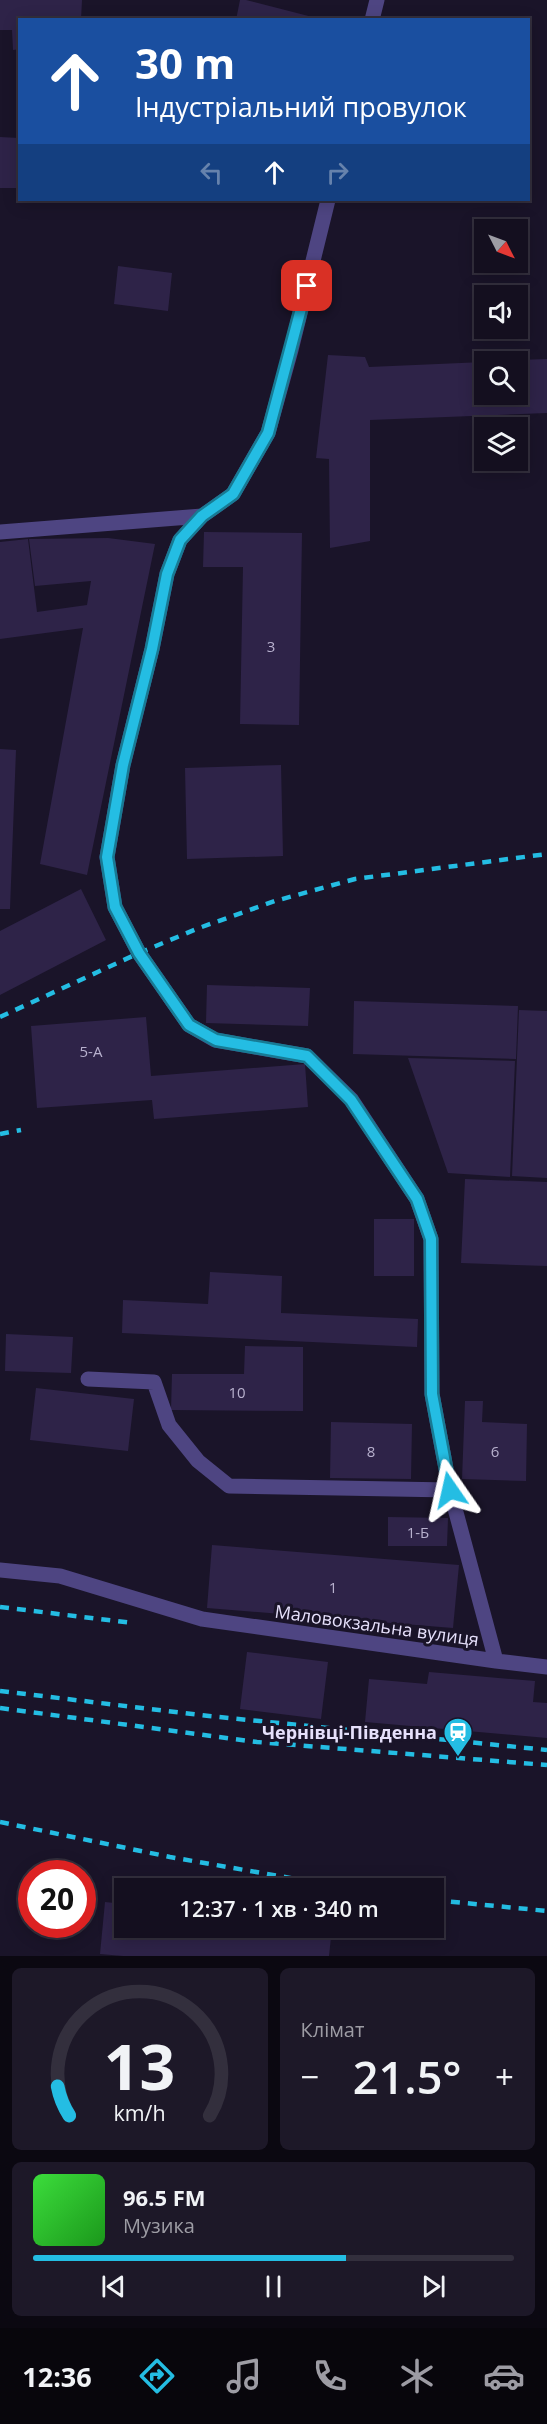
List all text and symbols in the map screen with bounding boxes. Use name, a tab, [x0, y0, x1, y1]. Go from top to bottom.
text: 30 m	[135, 34, 235, 91]
icon: ahead	[36, 42, 114, 120]
text: Індустріальний провулок	[135, 88, 467, 125]
icon: left	[195, 156, 228, 189]
icon: ahead	[258, 156, 291, 189]
icon: right	[321, 156, 354, 189]
north arrow	[474, 219, 528, 273]
map controls	[474, 219, 528, 471]
pin	[281, 260, 332, 311]
icon: arrive	[290, 269, 323, 302]
button: sound	[474, 285, 528, 339]
button: search	[474, 351, 528, 405]
button: layers	[474, 417, 528, 471]
house number: 3	[267, 636, 275, 656]
house number: 5-А	[80, 1041, 103, 1061]
house number: 10	[228, 1382, 246, 1402]
house number: 8	[367, 1441, 375, 1461]
house number: 6	[491, 1441, 499, 1461]
position arrow	[418, 1458, 482, 1522]
house number: 1-Б	[407, 1522, 429, 1542]
house number: 1	[329, 1577, 337, 1597]
street label: Маловокзальна вулиця	[273, 1599, 481, 1651]
station icon: Чернівці-Південна	[442, 1716, 474, 1758]
place label: Чернівці-Південна	[262, 1720, 437, 1744]
speed limit sign: 20	[18, 1860, 96, 1938]
text: 12:37 · 1 хв · 340 m	[179, 1893, 379, 1923]
text: Клімат	[301, 2016, 364, 2043]
text: 13	[104, 2023, 175, 2108]
text: 21.5°	[353, 2046, 462, 2107]
text: −	[301, 2054, 319, 2099]
text: +	[495, 2054, 514, 2099]
text: km/h	[114, 2098, 166, 2127]
text: 96.5 FM	[123, 2182, 206, 2212]
text: Музика	[123, 2212, 195, 2239]
icon: previous	[97, 2270, 130, 2303]
icon: pause	[257, 2270, 290, 2303]
icon: next	[417, 2270, 450, 2303]
icon: directions	[136, 2355, 178, 2397]
icon: music	[223, 2355, 265, 2397]
icon: phone	[309, 2355, 351, 2397]
icon: climate	[396, 2355, 438, 2397]
icon: car	[483, 2355, 525, 2397]
text: 12:36	[22, 2358, 92, 2395]

